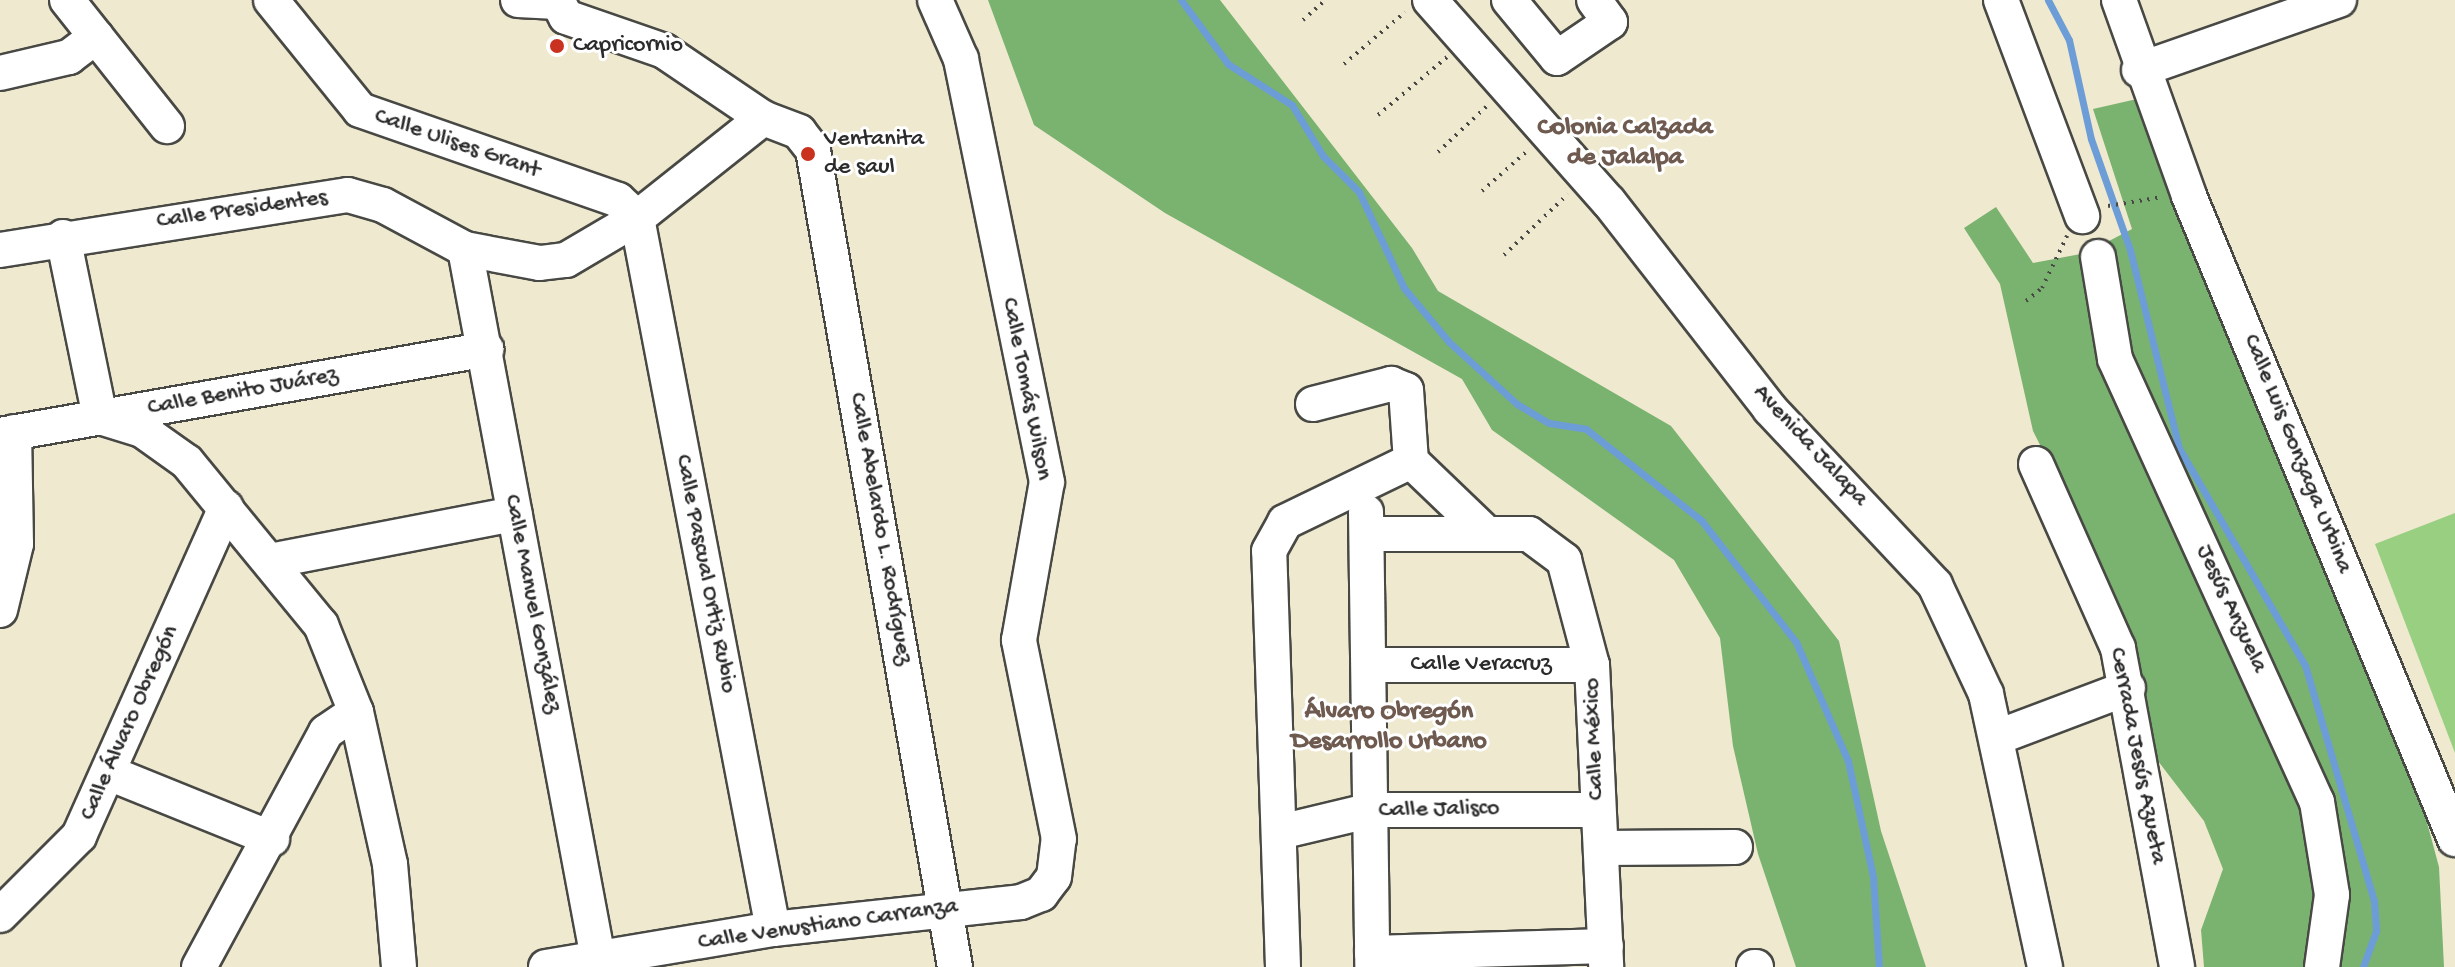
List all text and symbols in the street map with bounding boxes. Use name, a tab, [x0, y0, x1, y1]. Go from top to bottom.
place label: Capricornio	[573, 32, 683, 60]
marker: Capricornio	[548, 37, 566, 55]
street label: Calle Ulises Grant	[370, 102, 544, 186]
district label: Colonia Calzada de Jalalpa	[1537, 113, 1713, 174]
place label: Ventanita de saul	[824, 126, 924, 182]
marker: Ventanita de saul	[799, 145, 817, 163]
street label: Calle Presidentes	[155, 184, 329, 236]
street label: Calle Tomás Wilson	[994, 295, 1058, 483]
street label: Calle Luis Gonzaga Urbina	[2236, 330, 2358, 578]
street label: Calle Benito Juárez	[145, 361, 341, 423]
street label: Avenida Jalapa	[1746, 379, 1874, 513]
street label: Calle Abelardo L. Rodríguez	[842, 391, 918, 667]
street label: Calle Pascual Ortiz Rubio	[668, 452, 742, 696]
street label: Calle Manuel González	[497, 492, 567, 716]
street label: Jesús Anzuela	[2189, 540, 2273, 678]
street label: Calle Álvaro Obregón	[74, 621, 186, 825]
street label: Cerrada Jesús Azueta	[2102, 645, 2172, 867]
street label: Calle Veracruz	[1410, 651, 1552, 679]
street label: Calle México	[1578, 677, 1612, 801]
district label: Álvaro Obregón Desarrollo Urbano	[1291, 697, 1487, 758]
street label: Calle Jalisco	[1378, 795, 1500, 825]
street label: Calle Venustiano Carranza	[696, 893, 960, 957]

